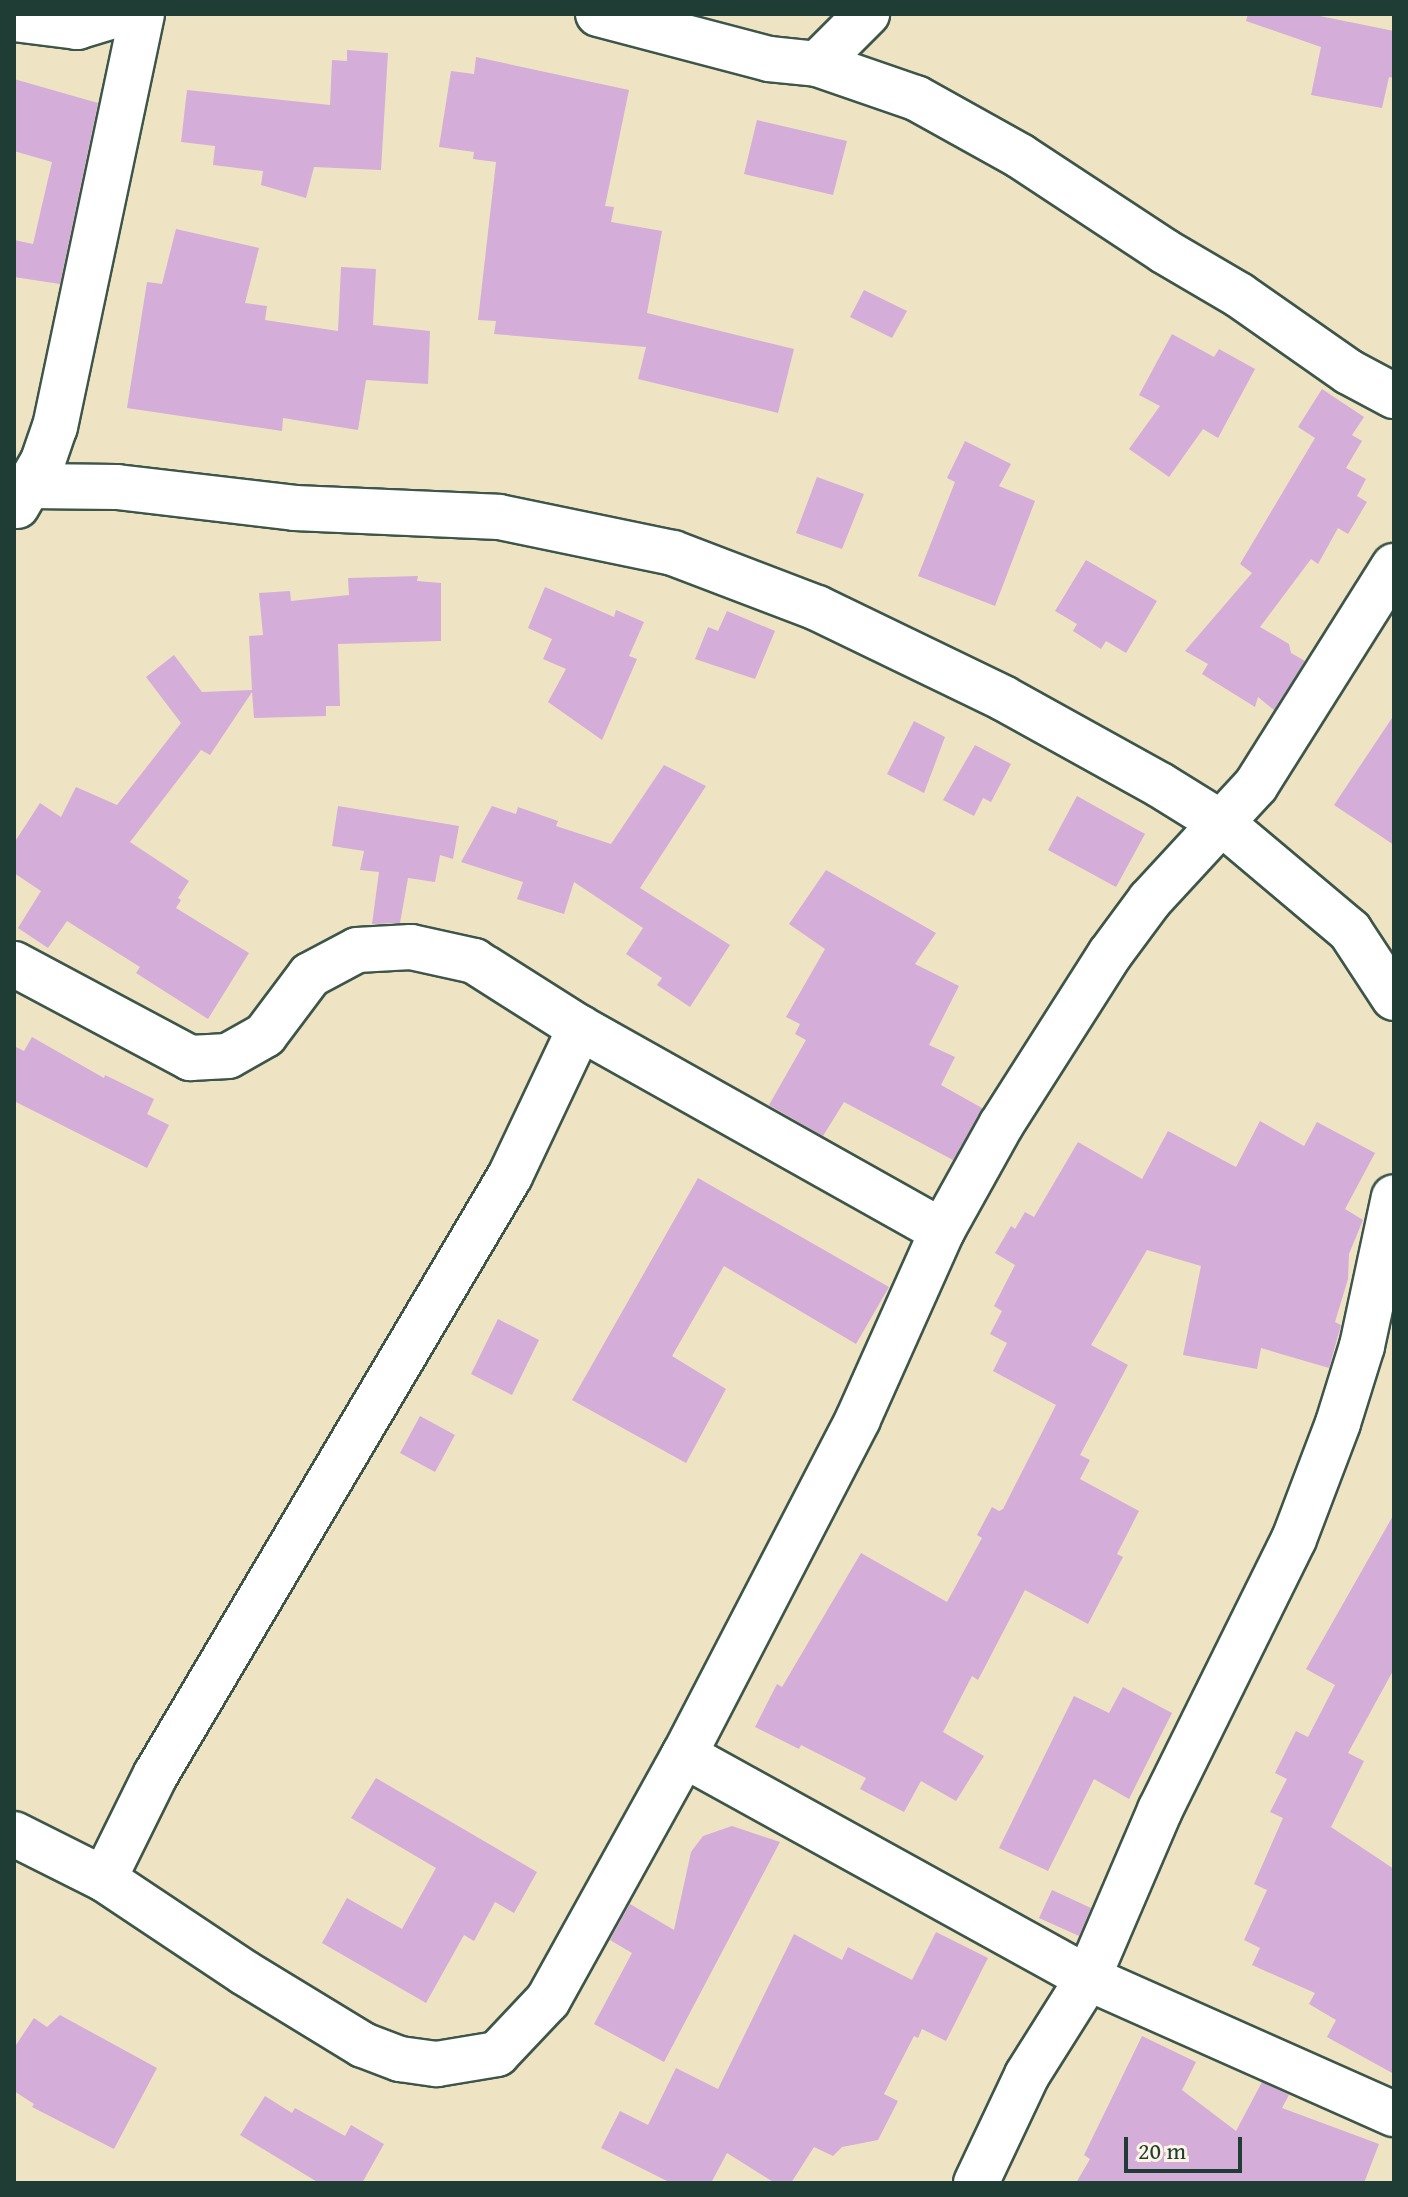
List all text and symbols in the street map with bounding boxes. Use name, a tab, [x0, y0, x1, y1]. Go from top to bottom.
scale bar	[1128, 2121, 1246, 2171]
text: 20 m	[1138, 2133, 1186, 2168]

